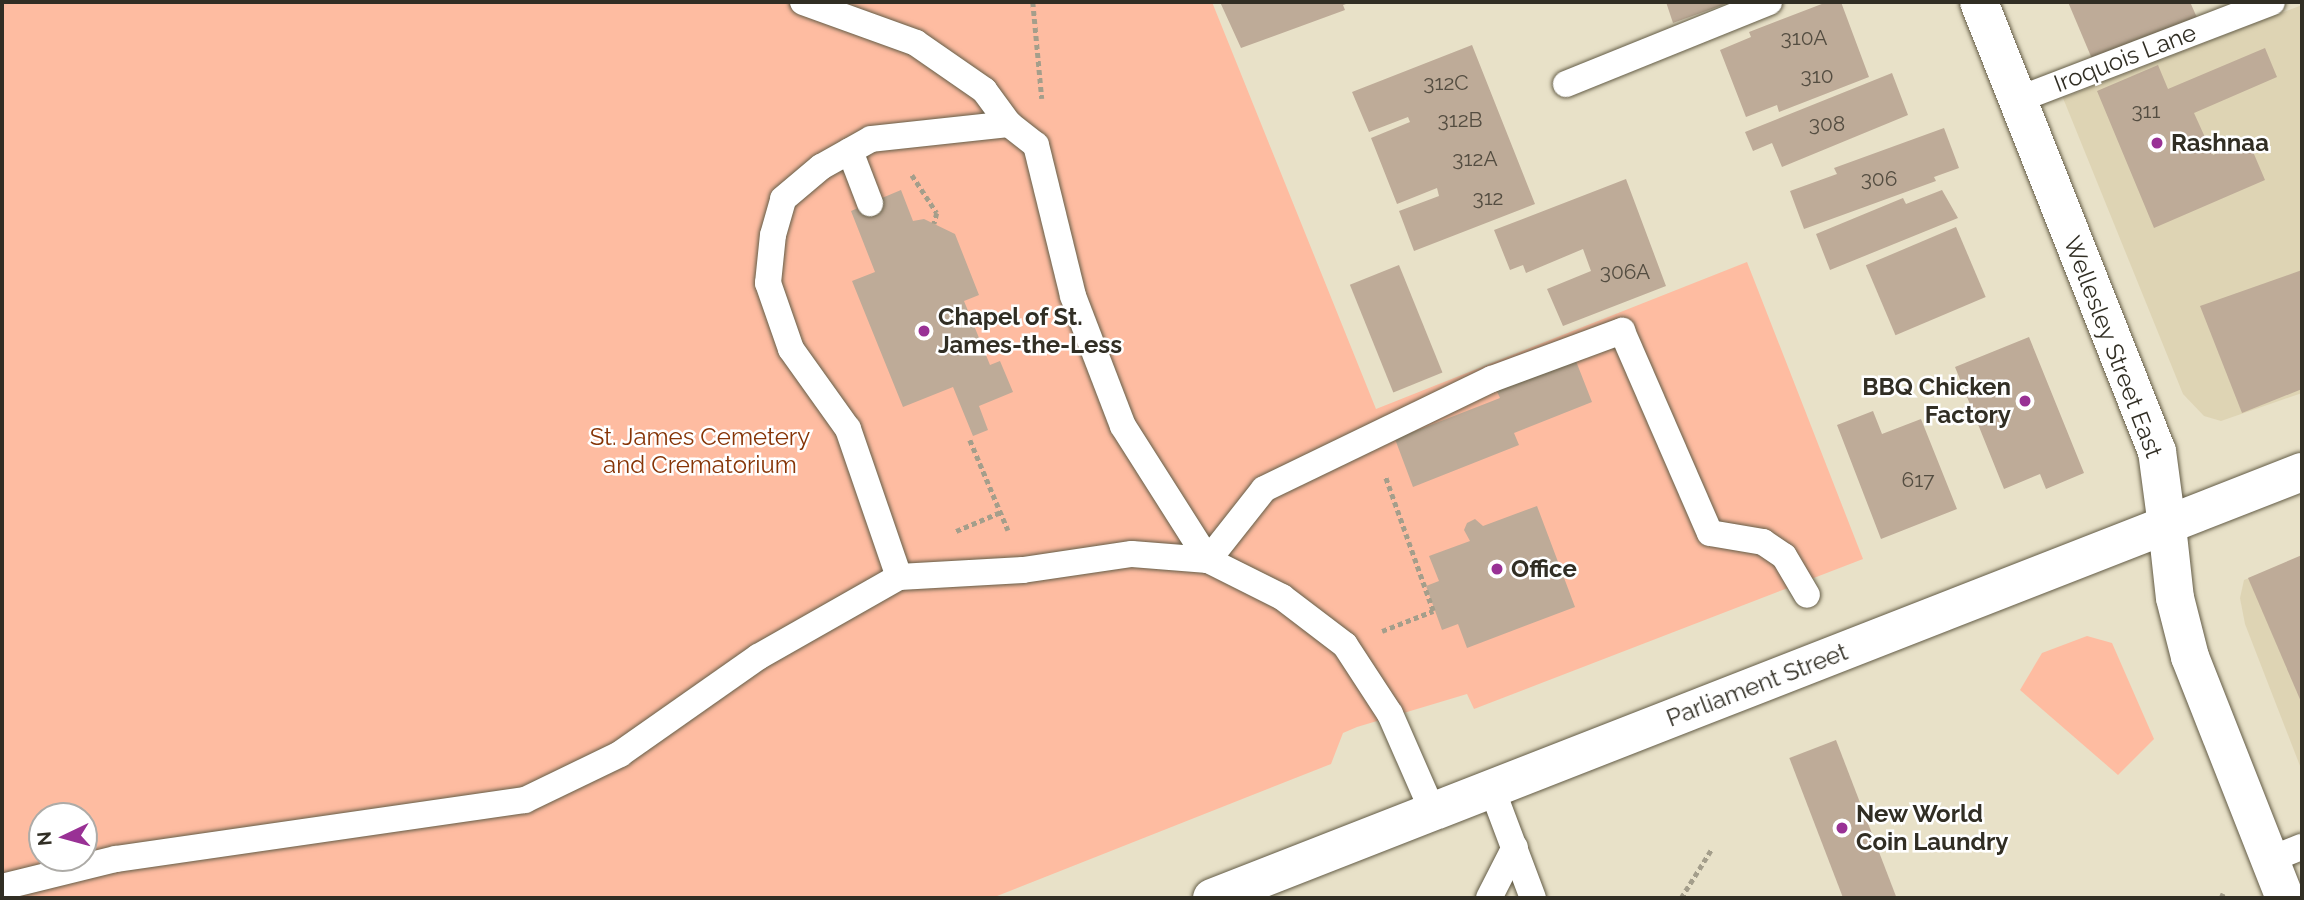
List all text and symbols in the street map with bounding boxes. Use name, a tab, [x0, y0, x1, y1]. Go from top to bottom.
street label: Iroquois Lane	[2050, 18, 2200, 98]
house number: 310A	[1781, 25, 1827, 51]
house number: 310	[1800, 63, 1834, 89]
house number: 312C	[1423, 70, 1469, 96]
house number: 311	[2131, 98, 2161, 124]
house number: 312B	[1437, 107, 1483, 133]
house number: 308	[1809, 111, 1845, 137]
place label: Rashnaa	[2171, 129, 2269, 157]
marker: Rashnaa	[2149, 135, 2165, 151]
house number: 312A	[1452, 146, 1498, 172]
house number: 306	[1861, 166, 1897, 192]
house number: 312	[1472, 185, 1504, 211]
street label: Wellesley Street East	[2057, 232, 2169, 462]
house number: 306A	[1600, 259, 1650, 285]
place label: Chapel of St. James-the-Less	[938, 303, 1122, 359]
marker: Chapel of St. James-the-Less	[916, 323, 932, 339]
place label: BBQ Chicken Factory	[1862, 373, 2011, 429]
marker: BBQ Chicken Factory	[2017, 393, 2033, 409]
park label: St. James Cemetery and Crematorium	[589, 423, 811, 479]
house number: 617	[1902, 467, 1934, 493]
place label: Office	[1511, 555, 1577, 583]
marker: Office	[1489, 561, 1505, 577]
street label: Parliament Street	[1662, 637, 1852, 733]
place label: New World Coin Laundry	[1856, 800, 2008, 856]
north arrow	[28, 802, 98, 872]
marker: New World Coin Laundry	[1834, 820, 1850, 836]
text: N	[32, 830, 56, 847]

